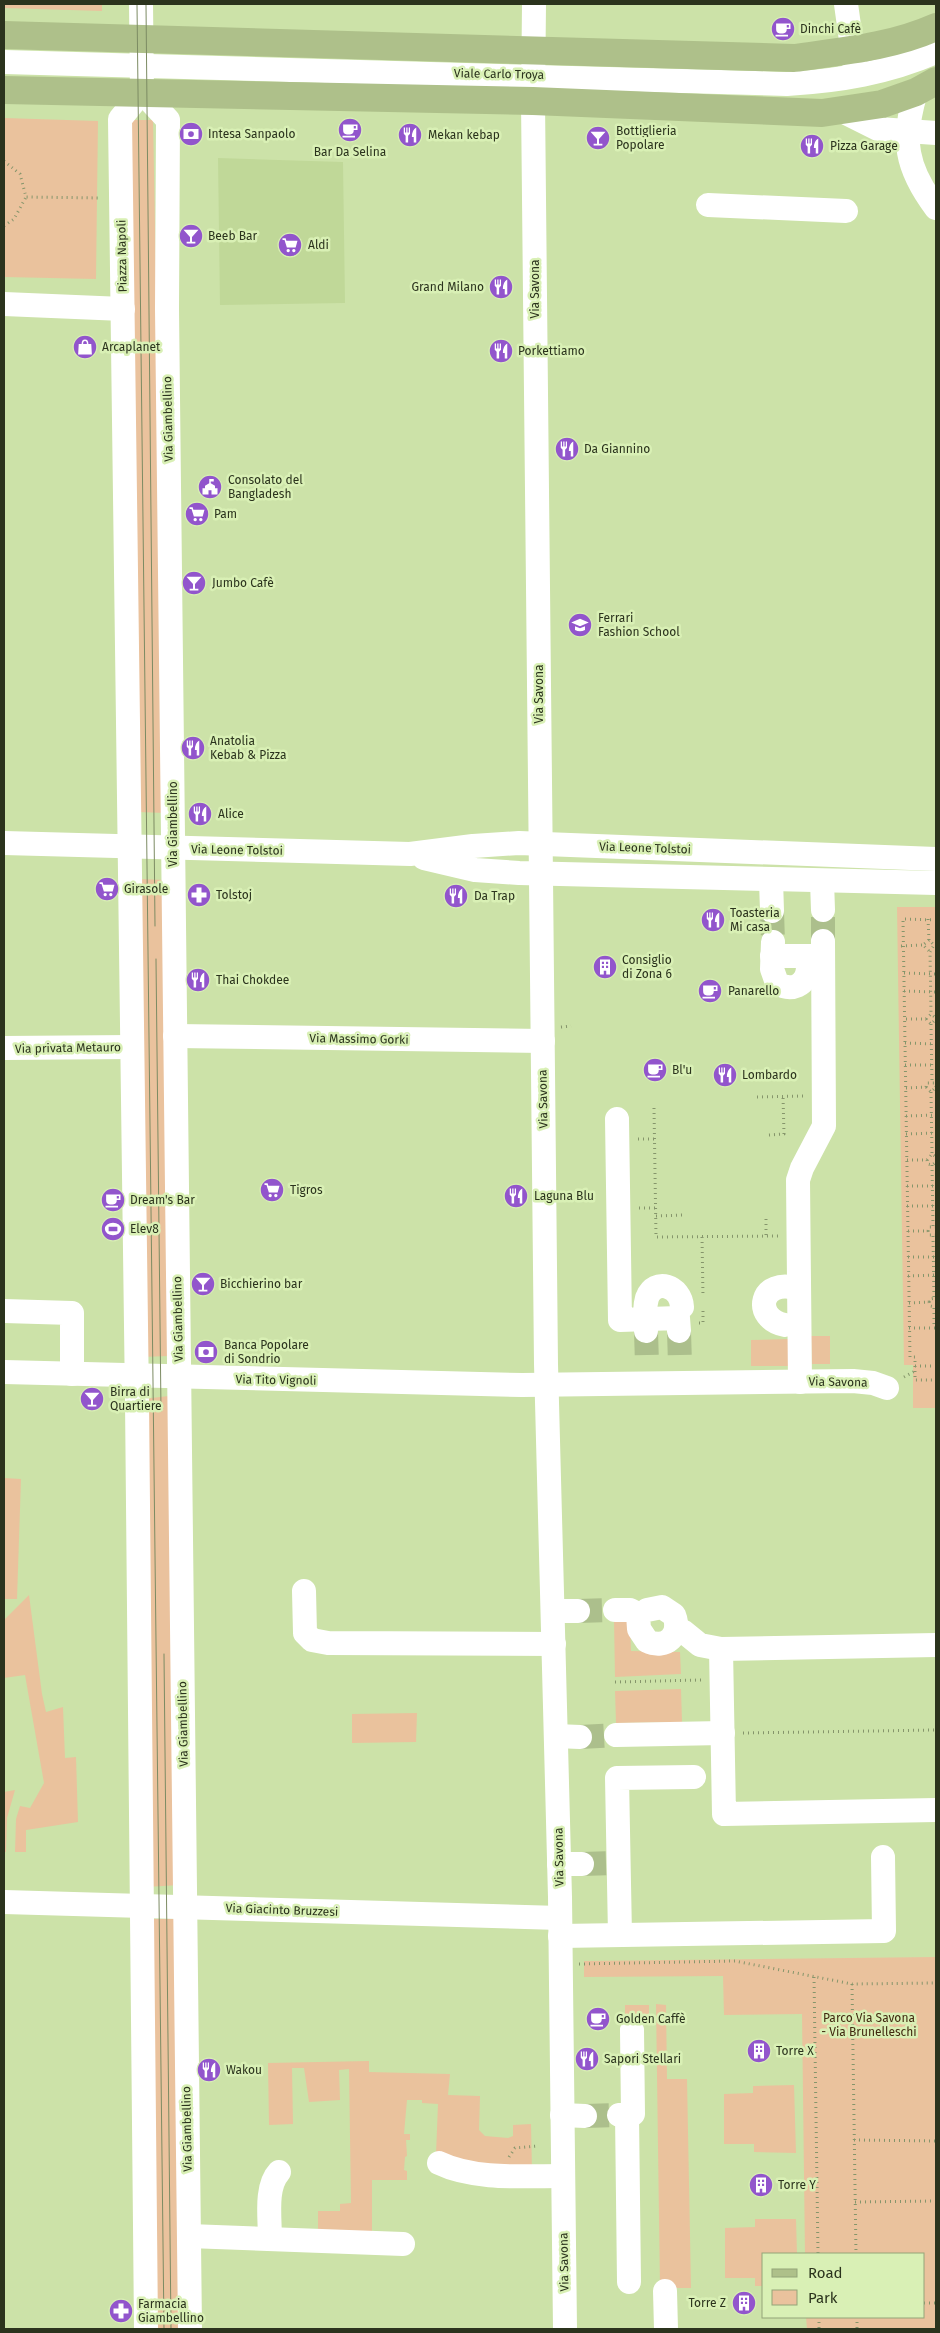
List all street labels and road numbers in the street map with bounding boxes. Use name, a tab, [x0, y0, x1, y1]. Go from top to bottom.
street label: Viale Carlo Troya	[454, 66, 544, 82]
street label: Piazza Napoli	[114, 220, 130, 292]
street label: Via Savona	[528, 259, 542, 319]
street label: Via Giambellino	[160, 376, 176, 462]
street label: Via Savona	[532, 664, 546, 724]
street label: Via Giambellino	[166, 781, 180, 867]
street label: Via Leone Tolstoi	[599, 839, 691, 857]
street label: Via Leone Tolstoi	[191, 842, 283, 858]
street label: Via Massimo Gorki	[309, 1031, 409, 1047]
street label: Via privata Metauro	[15, 1040, 121, 1056]
street label: Via Savona	[535, 1069, 551, 1129]
street label: Via Giambellino	[170, 1276, 186, 1362]
street label: Via Tito Vignoli	[235, 1372, 317, 1388]
street label: Via Savona	[808, 1374, 868, 1390]
street label: Via Giambellino	[175, 1681, 191, 1767]
street label: Via Savona	[551, 1827, 567, 1887]
street label: Via Giacinto Bruzzesi	[225, 1901, 339, 1919]
street label: Via Giambellino	[179, 2086, 195, 2172]
street label: Via Savona	[556, 2232, 572, 2292]

